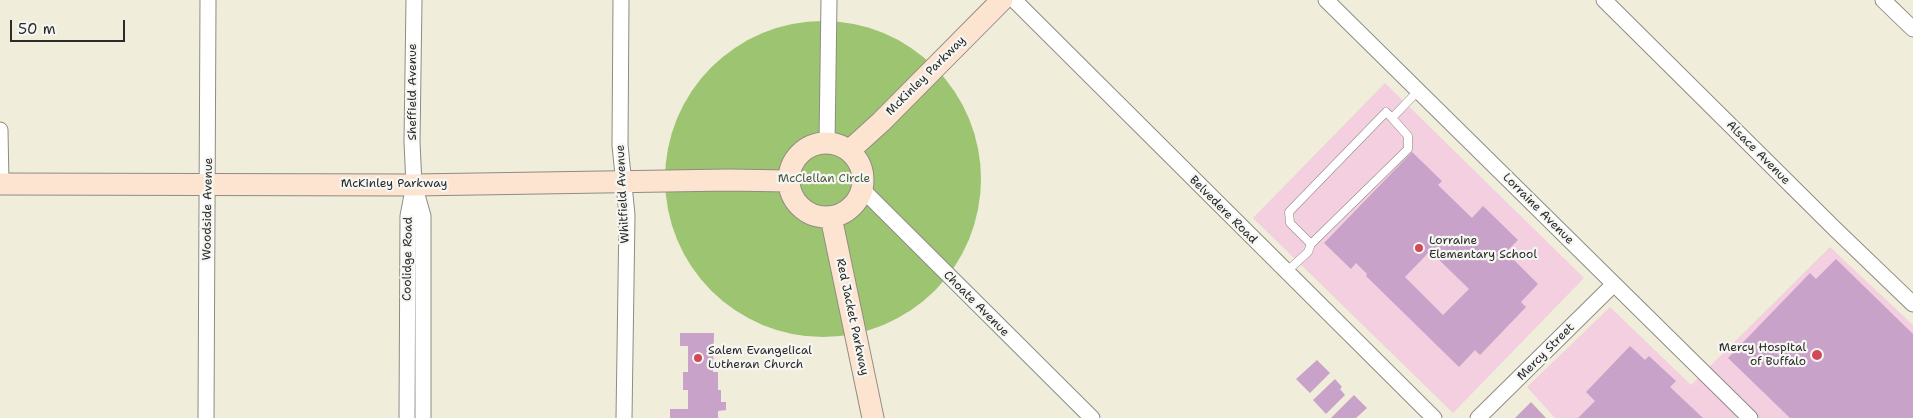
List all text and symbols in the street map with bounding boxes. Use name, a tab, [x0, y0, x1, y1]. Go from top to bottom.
scale bar	[12, 10, 128, 42]
text: 50 m	[18, 19, 56, 39]
street label: McKinley Parkway	[883, 33, 969, 119]
street label: Sheffield Avenue	[406, 43, 420, 141]
street label: Alsace Avenue	[1723, 118, 1793, 188]
street label: Whitfield Avenue	[613, 144, 633, 244]
street label: Woodside Avenue	[200, 158, 216, 260]
street label: Lorraine Avenue	[1499, 170, 1577, 248]
park label: McClellan Circle	[778, 172, 870, 186]
street label: Belvedere Road	[1186, 173, 1260, 247]
street label: McKinley Parkway	[341, 177, 447, 191]
street label: Coolidge Road	[400, 217, 416, 301]
place label: Lorraine Elementary School	[1429, 234, 1537, 262]
marker: Lorraine Elementary School	[1413, 242, 1425, 254]
street label: Red Jacket Parkway	[833, 257, 871, 377]
street label: Choate Avenue	[940, 268, 1012, 340]
street label: Mercy Street	[1514, 320, 1578, 384]
place label: Mercy Hospital of Buffalo	[1719, 341, 1806, 369]
place label: Salem Evangelical Lutheran Church	[708, 344, 812, 372]
marker: Mercy Hospital of Buffalo	[1810, 348, 1824, 362]
marker: Salem Evangelical Lutheran Church	[692, 352, 704, 364]

